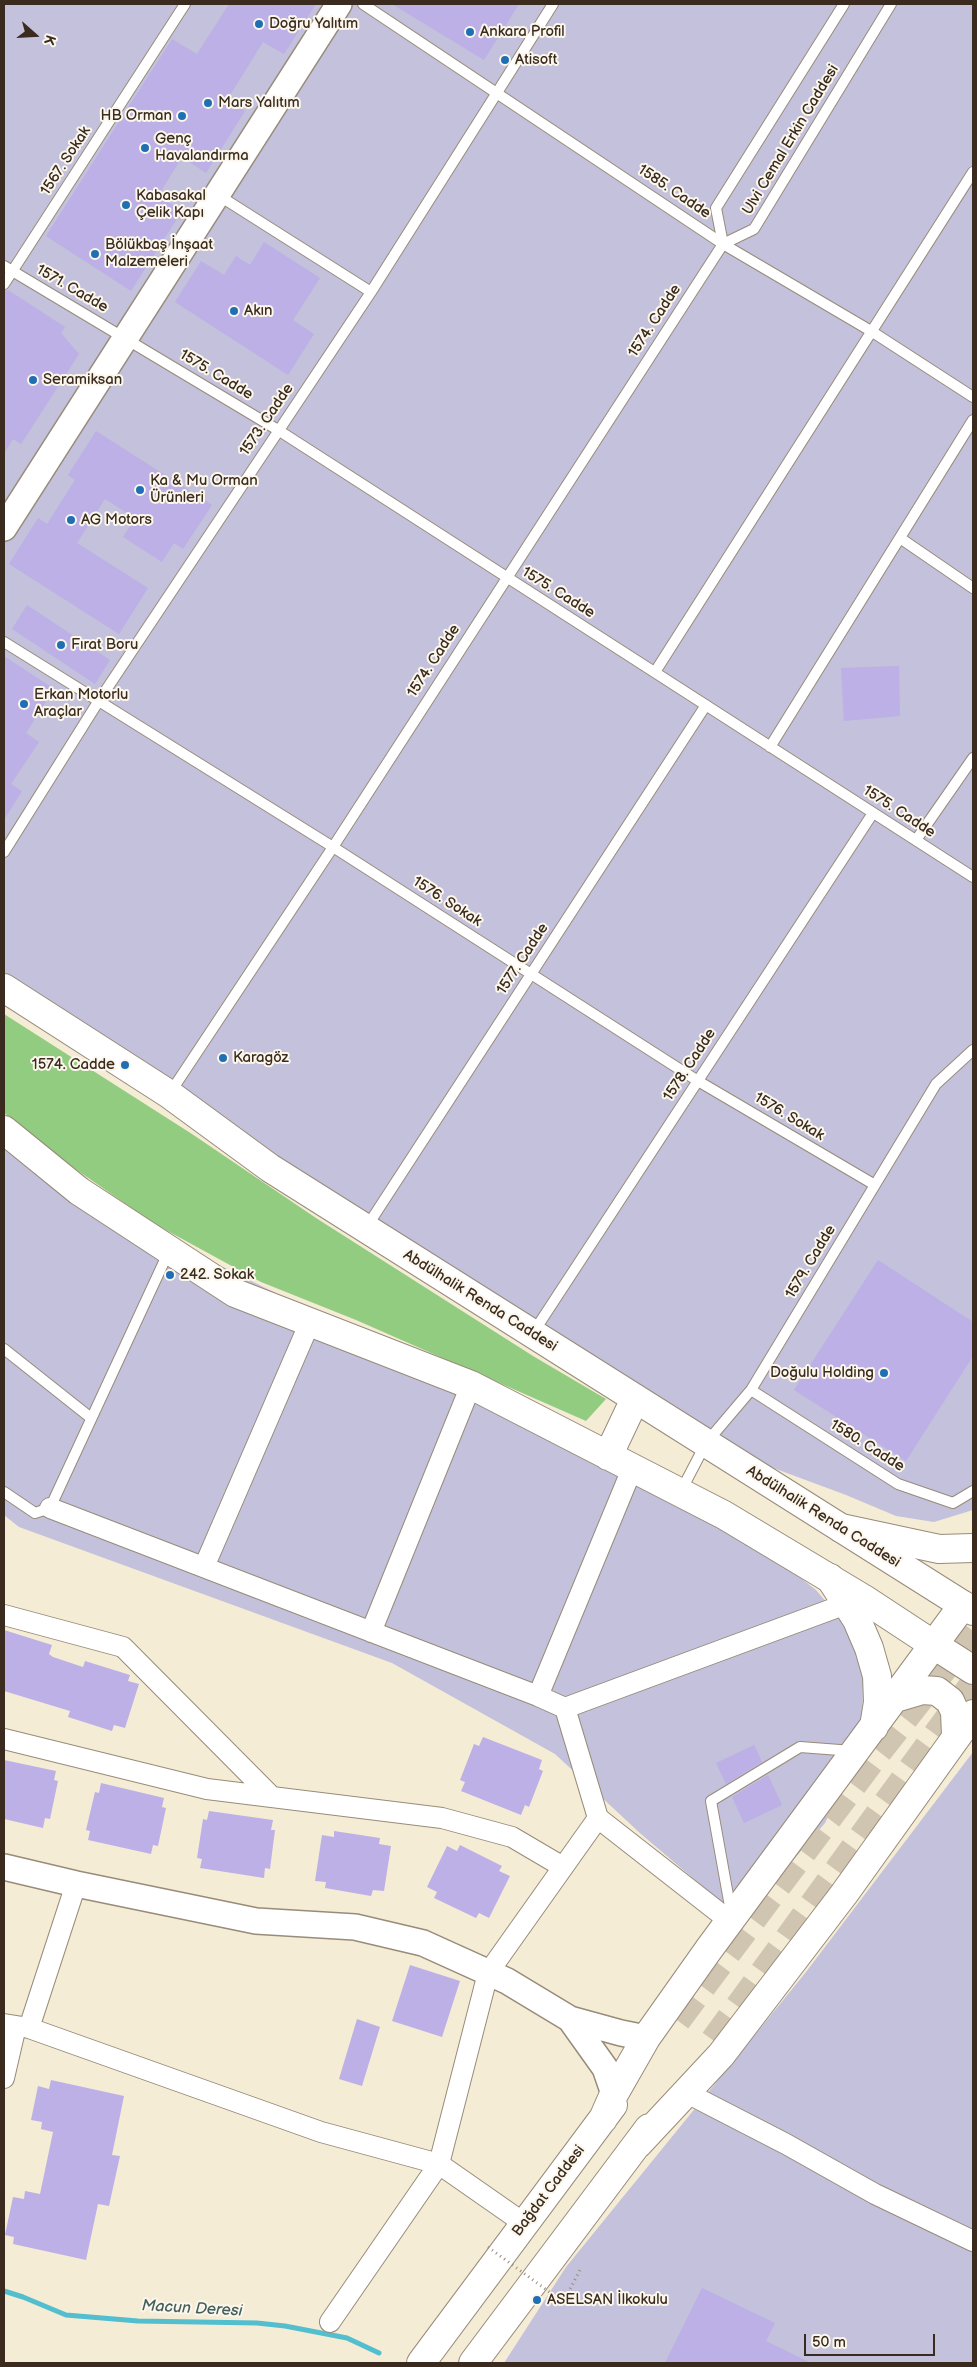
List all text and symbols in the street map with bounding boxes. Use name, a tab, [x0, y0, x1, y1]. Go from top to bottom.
north arrow	[10, 10, 60, 60]
place label: Doğru Yalıtım	[269, 15, 358, 33]
marker: Doğru Yalıtım	[253, 18, 265, 30]
place label: Ankara Profil	[480, 23, 565, 41]
marker: Ankara Profil	[464, 26, 476, 38]
text: K	[40, 33, 59, 47]
place label: Atisoft	[515, 51, 557, 69]
marker: Atisoft	[499, 54, 511, 66]
street label: Ulvi Cemal Erkin Caddesi	[739, 62, 843, 218]
place label: Mars Yalıtım	[218, 94, 300, 112]
marker: Mars Yalıtım	[202, 97, 214, 109]
place label: HB Orman	[101, 107, 172, 125]
marker: HB Orman	[176, 110, 188, 122]
street label: 1567. Sokak	[37, 123, 95, 199]
place label: Genç Havalandırma	[155, 130, 249, 165]
marker: Genç Havalandırma	[139, 142, 151, 154]
street label: 1585. Cadde	[634, 161, 714, 223]
place label: Kabasakal Çelik Kapı	[136, 187, 206, 222]
marker: Kabasakal Çelik Kapı	[120, 199, 132, 211]
place label: Bölükbaş İnşaat Malzemeleri	[105, 236, 213, 271]
marker: Bölükbaş İnşaat Malzemeleri	[89, 248, 101, 260]
street label: 1571. Cadde	[33, 261, 111, 317]
street label: 1574. Cadde	[625, 281, 685, 361]
place label: Akın	[244, 302, 273, 320]
marker: Akın	[228, 305, 240, 317]
street label: 1575. Cadde	[176, 346, 256, 404]
place label: Seramiksan	[43, 371, 122, 389]
marker: Seramiksan	[27, 374, 39, 386]
street label: 1573. Cadde	[236, 380, 298, 460]
place label: Ka & Mu Orman Ürünleri	[150, 472, 258, 507]
marker: Ka & Mu Orman Ürünleri	[134, 484, 146, 496]
place label: AG Motors	[81, 511, 152, 529]
marker: AG Motors	[65, 514, 77, 526]
street label: 1575. Cadde	[518, 563, 598, 623]
street label: 1574. Cadde	[404, 621, 464, 701]
place label: Fırat Boru	[71, 636, 138, 654]
marker: Fırat Boru	[55, 639, 67, 651]
place label: Erkan Motorlu Araçlar	[34, 686, 128, 721]
marker: Erkan Motorlu Araçlar	[18, 698, 30, 710]
street label: 1575. Cadde	[859, 782, 939, 842]
street label: 1576. Sokak	[409, 873, 485, 931]
street label: 1577. Cadde	[493, 920, 553, 998]
street label: 1578. Cadde	[660, 1025, 720, 1105]
place label: Karagöz	[233, 1049, 289, 1067]
marker: Karagöz	[217, 1052, 229, 1064]
place label: 1574. Cadde	[32, 1056, 115, 1074]
marker: 1574. Cadde	[119, 1059, 131, 1071]
street label: 1576. Sokak	[751, 1089, 827, 1145]
street label: 1579. Cadde	[782, 1222, 840, 1302]
street label: Abdülhalik Renda Caddesi	[400, 1246, 560, 1356]
place label: 242. Sokak	[180, 1266, 254, 1284]
marker: 242. Sokak	[164, 1269, 176, 1281]
place label: Doğulu Holding	[770, 1364, 874, 1382]
marker: Doğulu Holding	[878, 1367, 890, 1379]
street label: 1580. Cadde	[827, 1416, 907, 1476]
street label: Abdülhalik Renda Caddesi	[743, 1462, 903, 1572]
street label: Bağdat Caddesi	[509, 2142, 589, 2240]
place label: ASELSAN İlkokulu	[547, 2291, 668, 2309]
marker: ASELSAN İlkokulu	[531, 2294, 543, 2306]
water label: Macun Deresi	[141, 2297, 243, 2321]
scale bar	[807, 2324, 938, 2356]
text: 50 m	[812, 2333, 846, 2352]

